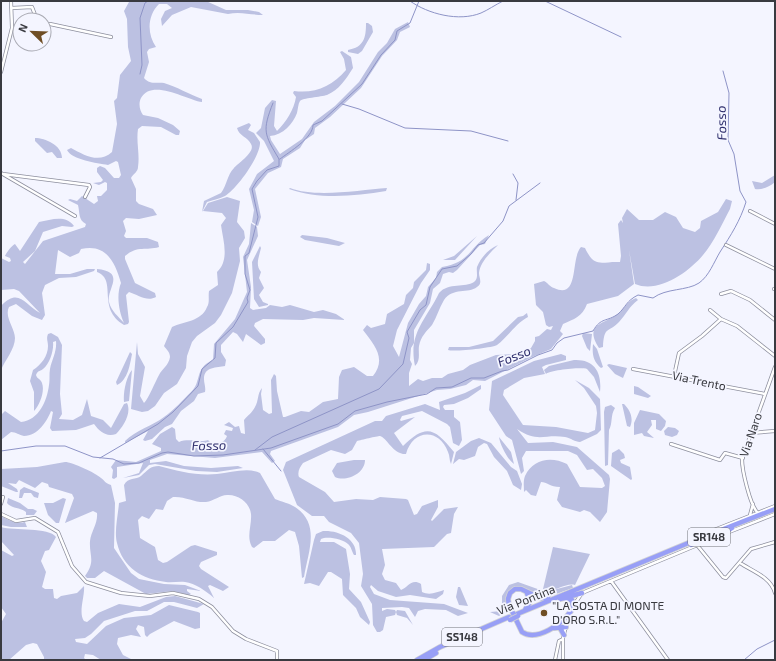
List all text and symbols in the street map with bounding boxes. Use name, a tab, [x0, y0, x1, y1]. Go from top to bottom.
north arrow	[12, 12, 52, 52]
text: N	[15, 22, 30, 34]
water label: Fosso	[712, 105, 730, 141]
water label: Fosso	[495, 342, 533, 370]
street label: Via Trento	[671, 367, 728, 393]
street label: Via Naro	[736, 410, 764, 459]
water label: Fosso	[192, 437, 226, 453]
road number: SR148	[688, 528, 730, 546]
street label: Via Pontina	[495, 581, 557, 617]
place label: "LA SOSTA DI MONTE D'ORO S.R.L."	[552, 598, 665, 626]
marker: "LA SOSTA DI MONTE D'ORO S.R.L."	[539, 608, 549, 618]
road number: SS148	[442, 628, 482, 646]

